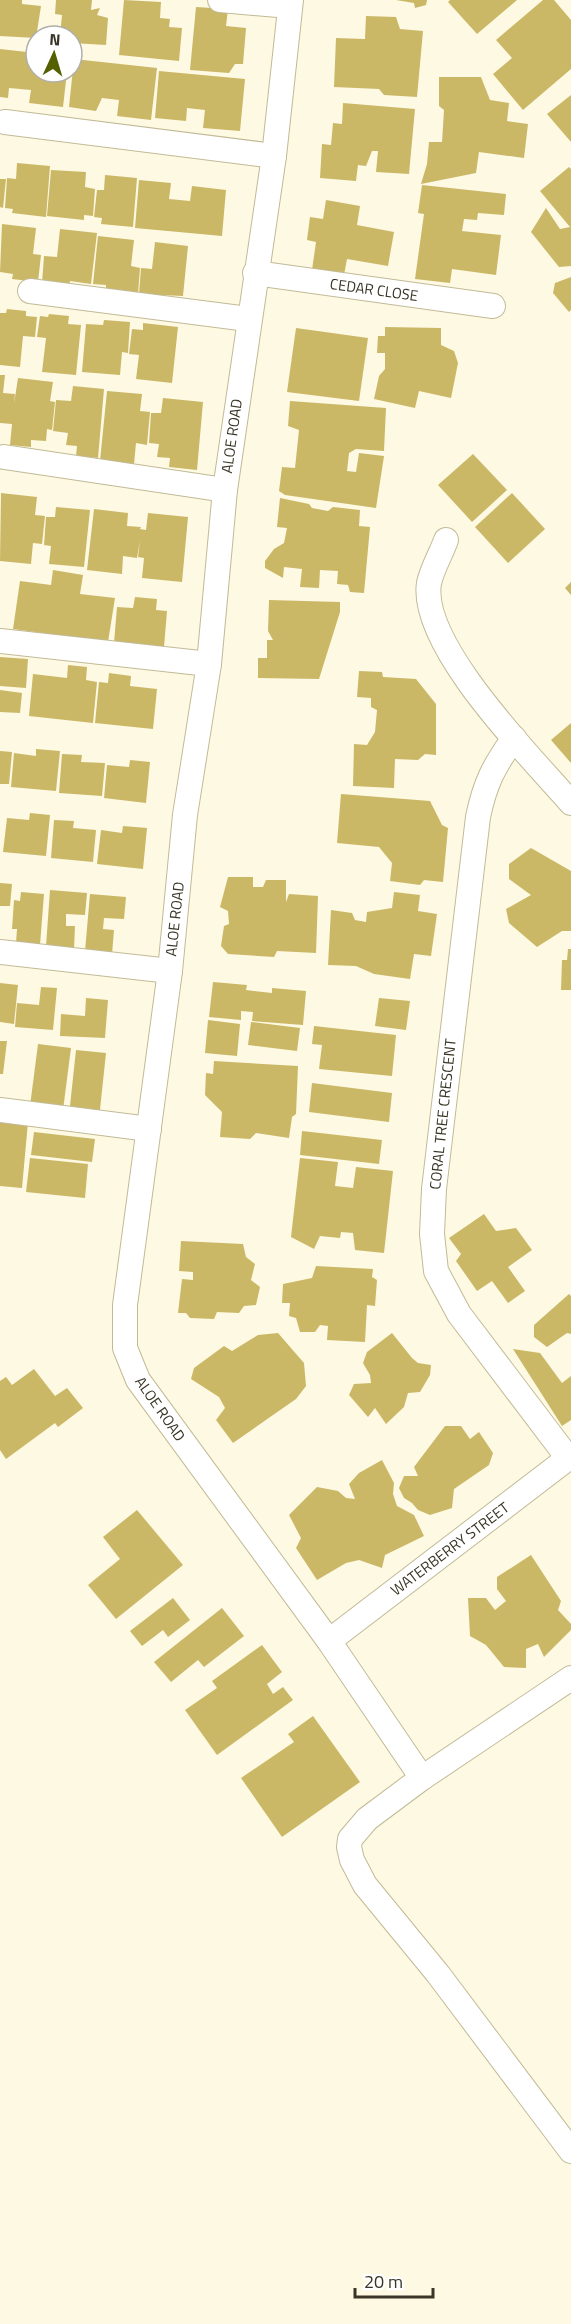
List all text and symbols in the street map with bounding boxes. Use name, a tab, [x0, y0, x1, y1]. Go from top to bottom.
north arrow	[24, 24, 84, 84]
text: N	[49, 27, 61, 51]
street label: CEDAR CLOSE	[329, 272, 420, 307]
street label: ALOE ROAD	[215, 397, 248, 475]
street label: ALOE ROAD	[159, 880, 190, 957]
street label: CORAL TREE CRESCENT	[423, 1037, 462, 1191]
street label: ALOE ROAD	[130, 1371, 191, 1446]
street label: WATERBERRY STREET	[386, 1496, 514, 1601]
scale bar	[355, 2261, 433, 2299]
text: 20 m	[364, 2268, 403, 2295]

